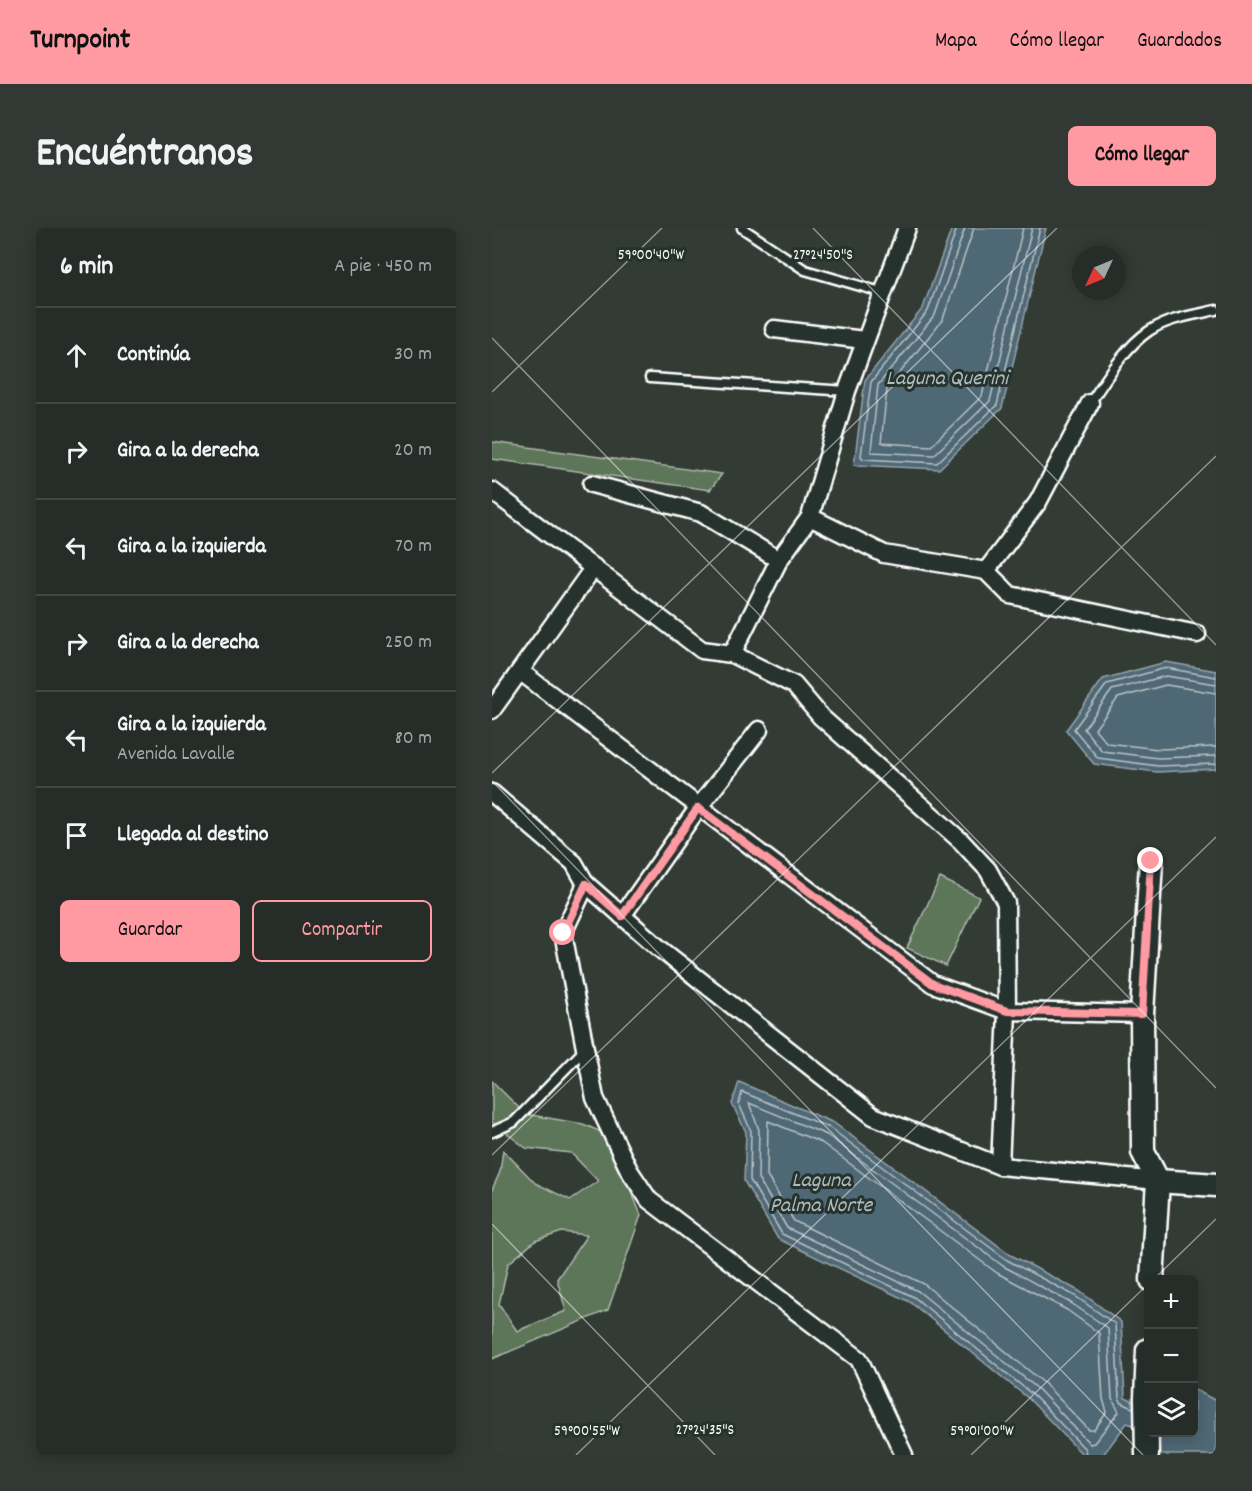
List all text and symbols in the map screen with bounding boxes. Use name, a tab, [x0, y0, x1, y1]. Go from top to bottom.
text: Turnpoint	[30, 22, 130, 62]
text: Mapa	[935, 27, 977, 57]
text: Cómo llegar	[1010, 27, 1104, 57]
text: Guardados	[1137, 27, 1222, 57]
text: Encuéntranos	[36, 126, 254, 186]
button: Cómo llegar	[1068, 126, 1216, 186]
text: 59°00'40"W	[618, 245, 685, 267]
text: 27°24'50"S	[793, 245, 853, 267]
north arrow	[1072, 246, 1126, 300]
text: 6 min	[60, 249, 113, 286]
text: A pie · 450 m	[334, 253, 432, 281]
icon: ahead	[60, 339, 93, 372]
text: Continúa	[117, 340, 190, 371]
text: 30 m	[394, 341, 432, 369]
water label: Laguna Querini	[886, 364, 1011, 395]
icon: right	[60, 435, 93, 468]
text: Gira a la derecha	[117, 436, 259, 467]
text: 20 m	[394, 437, 432, 465]
icon: left	[60, 531, 93, 564]
text: Gira a la izquierda	[117, 532, 266, 563]
text: 70 m	[395, 533, 432, 561]
icon: right	[60, 627, 93, 660]
text: Gira a la derecha	[117, 628, 259, 659]
text: 250 m	[385, 629, 432, 657]
text: Gira a la izquierda	[117, 710, 266, 741]
icon: left	[60, 723, 93, 756]
text: 80 m	[395, 725, 432, 753]
text: Avenida Lavalle	[117, 741, 235, 769]
icon: arrive	[60, 819, 93, 852]
text: Llegada al destino	[117, 820, 269, 851]
route end	[1137, 847, 1163, 873]
button: Guardar	[60, 900, 240, 962]
button: Compartir	[252, 900, 432, 962]
route start	[549, 919, 575, 945]
water label: Laguna Palma Norte	[770, 1166, 874, 1222]
map controls	[1144, 1275, 1198, 1437]
button: +	[1144, 1275, 1198, 1329]
button: −	[1144, 1329, 1198, 1383]
button: layers	[1144, 1383, 1198, 1437]
text: 27°24'35"S	[676, 1420, 734, 1442]
text: 59°00'55"W	[554, 1421, 620, 1443]
text: 59°01'00"W	[950, 1421, 1014, 1443]

